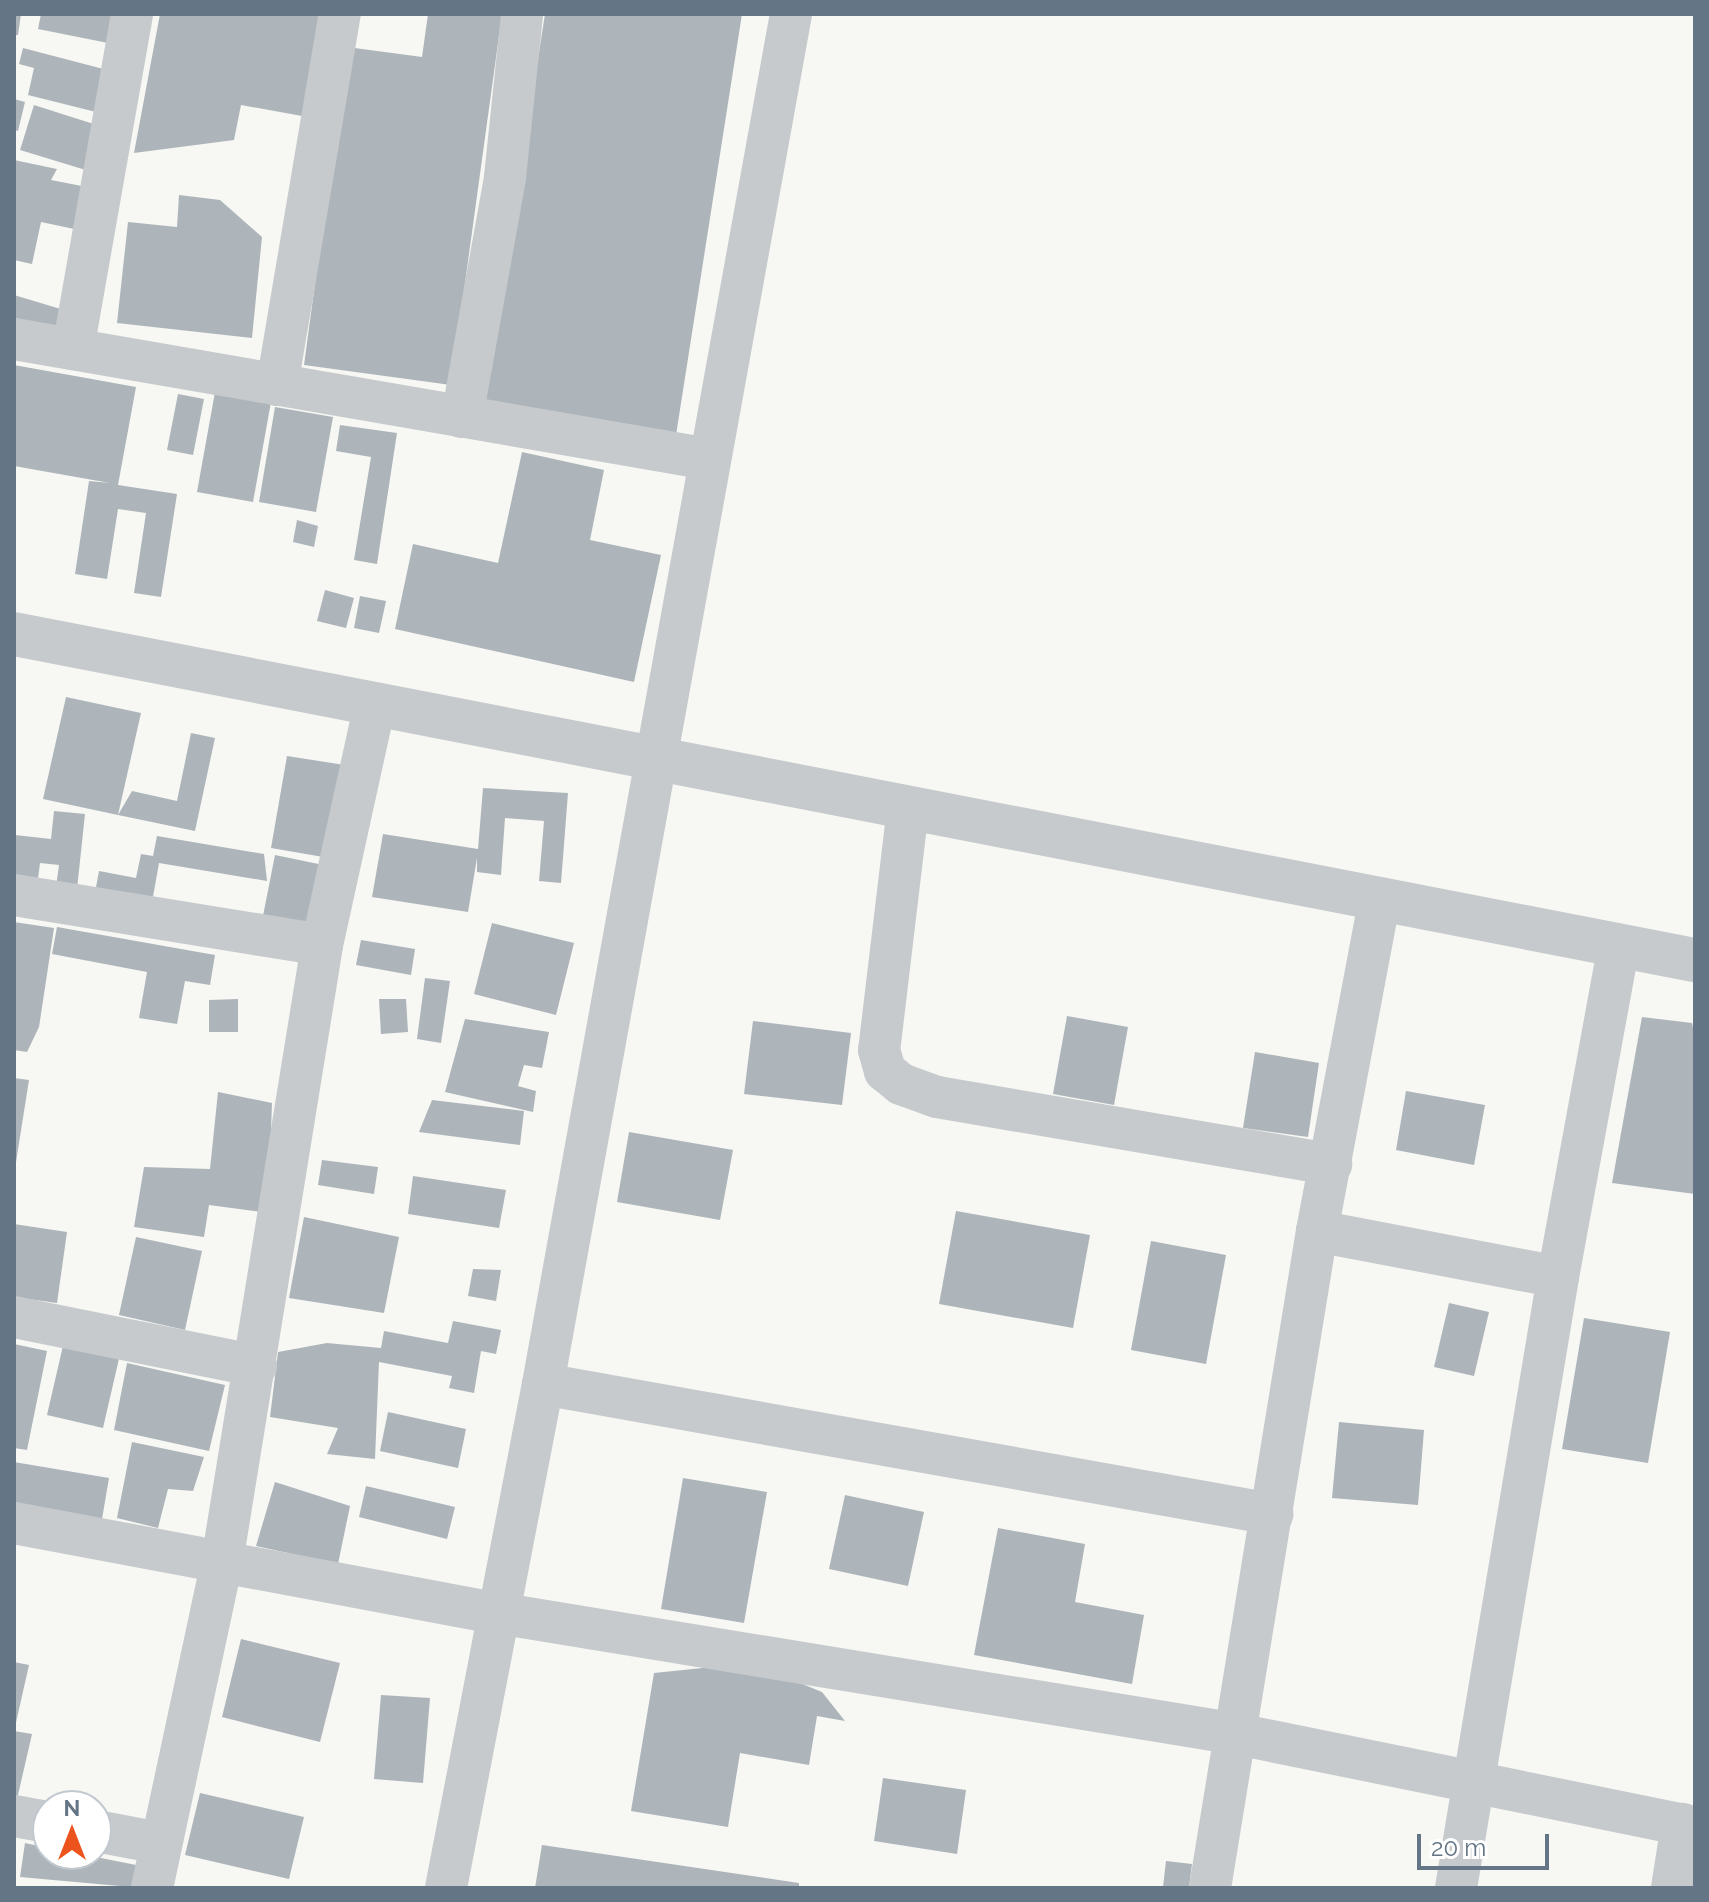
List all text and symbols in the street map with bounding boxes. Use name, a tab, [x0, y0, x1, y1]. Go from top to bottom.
north arrow	[32, 1790, 112, 1870]
text: N	[64, 1795, 80, 1821]
scale bar	[1421, 1818, 1553, 1868]
text: 20 m	[1431, 1833, 1486, 1862]

